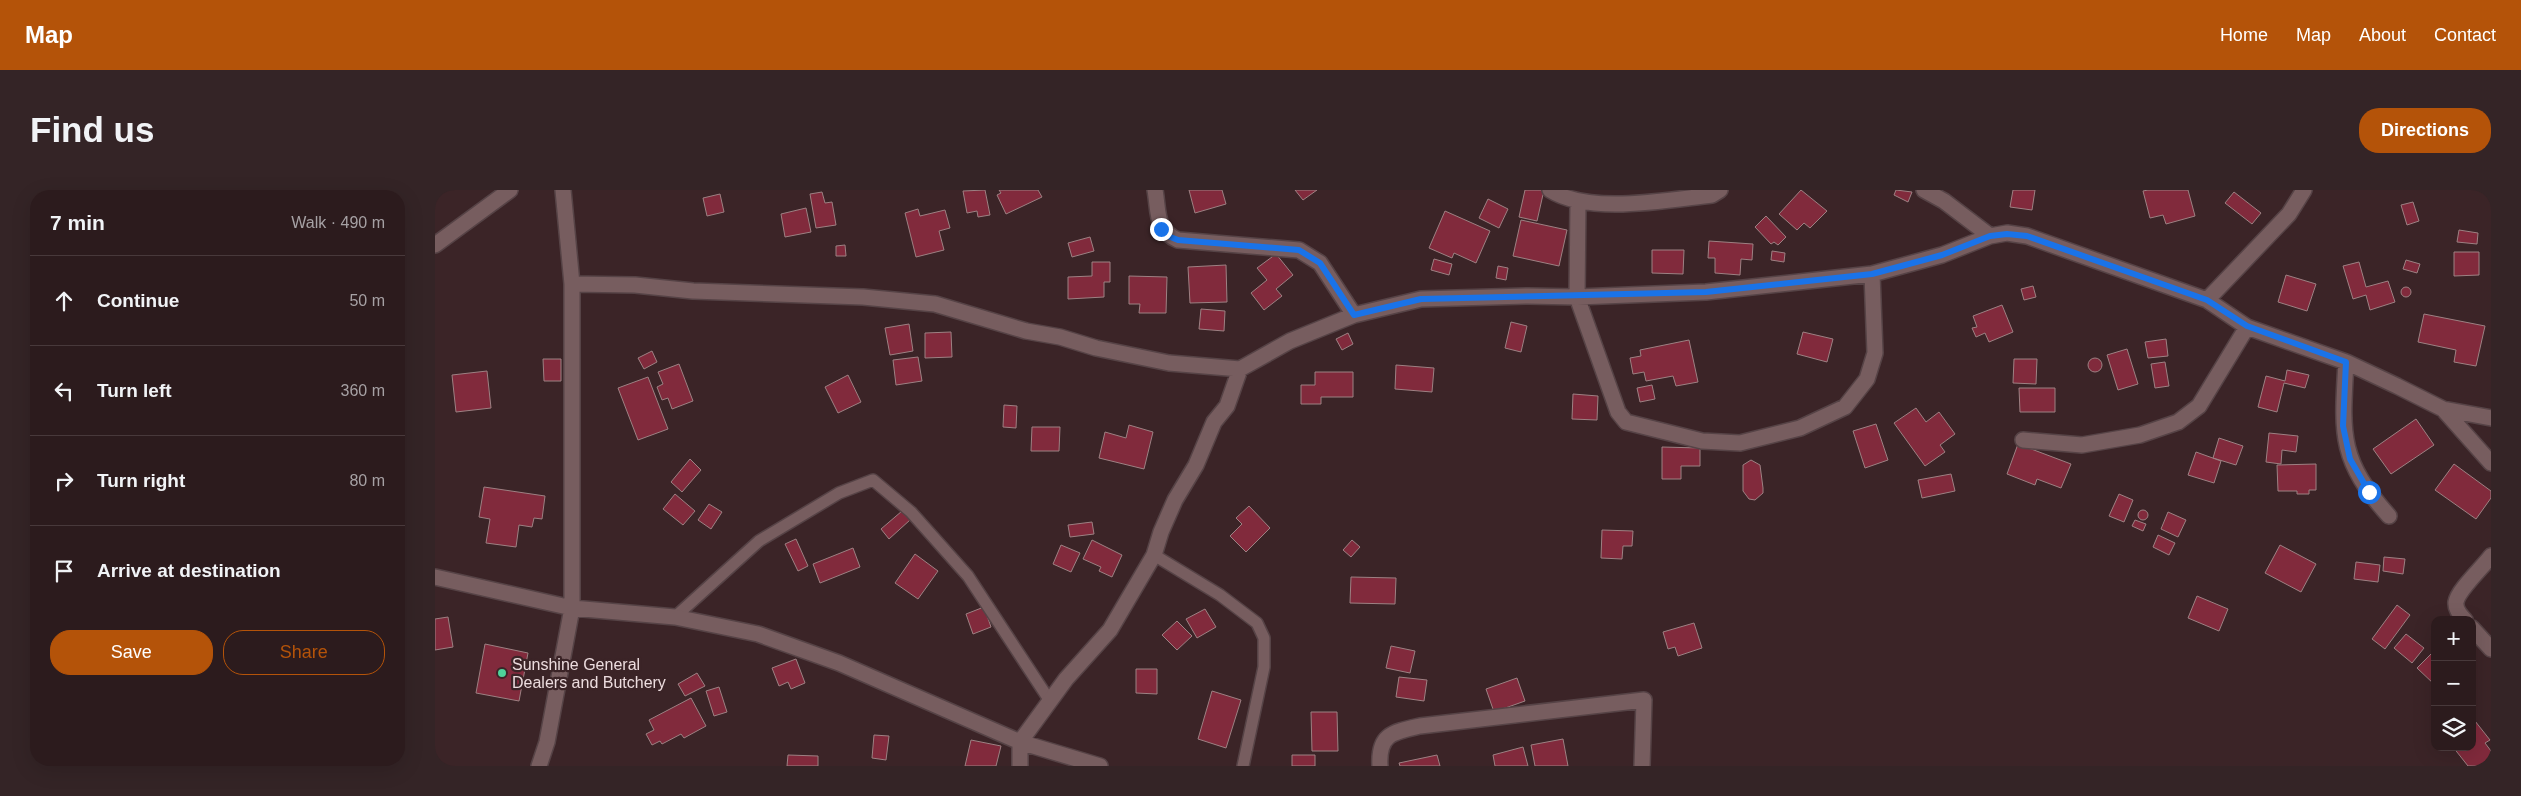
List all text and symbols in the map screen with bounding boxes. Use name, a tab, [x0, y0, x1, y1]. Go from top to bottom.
text: Map	[25, 21, 73, 48]
text: Home	[2220, 25, 2268, 45]
text: Map	[2296, 25, 2331, 45]
text: About	[2359, 25, 2406, 45]
text: Contact	[2434, 25, 2496, 45]
button: Directions	[2359, 108, 2491, 153]
text: Find us	[30, 110, 154, 149]
text: 7 min	[50, 211, 105, 234]
text: Walk · 490 m	[291, 214, 385, 231]
route end	[1150, 218, 1173, 241]
icon: ahead	[50, 287, 78, 315]
text: Continue	[97, 290, 179, 311]
text: 50 m	[349, 292, 385, 309]
icon: left	[50, 377, 78, 405]
text: Turn left	[97, 380, 172, 401]
text: 360 m	[341, 382, 385, 399]
icon: right	[50, 467, 78, 495]
text: Turn right	[97, 470, 185, 491]
text: 80 m	[349, 472, 385, 489]
route start	[2358, 481, 2381, 504]
icon: arrive	[50, 557, 78, 585]
text: Arrive at destination	[97, 560, 281, 581]
map controls	[2431, 616, 2476, 751]
button: +	[2431, 616, 2476, 661]
button: Save	[50, 630, 213, 675]
button: Share	[223, 630, 385, 675]
place label: Sunshine General Dealers and Butchery	[512, 656, 666, 691]
button: −	[2431, 661, 2476, 706]
marker: Sunshine General Dealers and Butchery	[496, 667, 508, 679]
button: layers	[2431, 706, 2476, 751]

